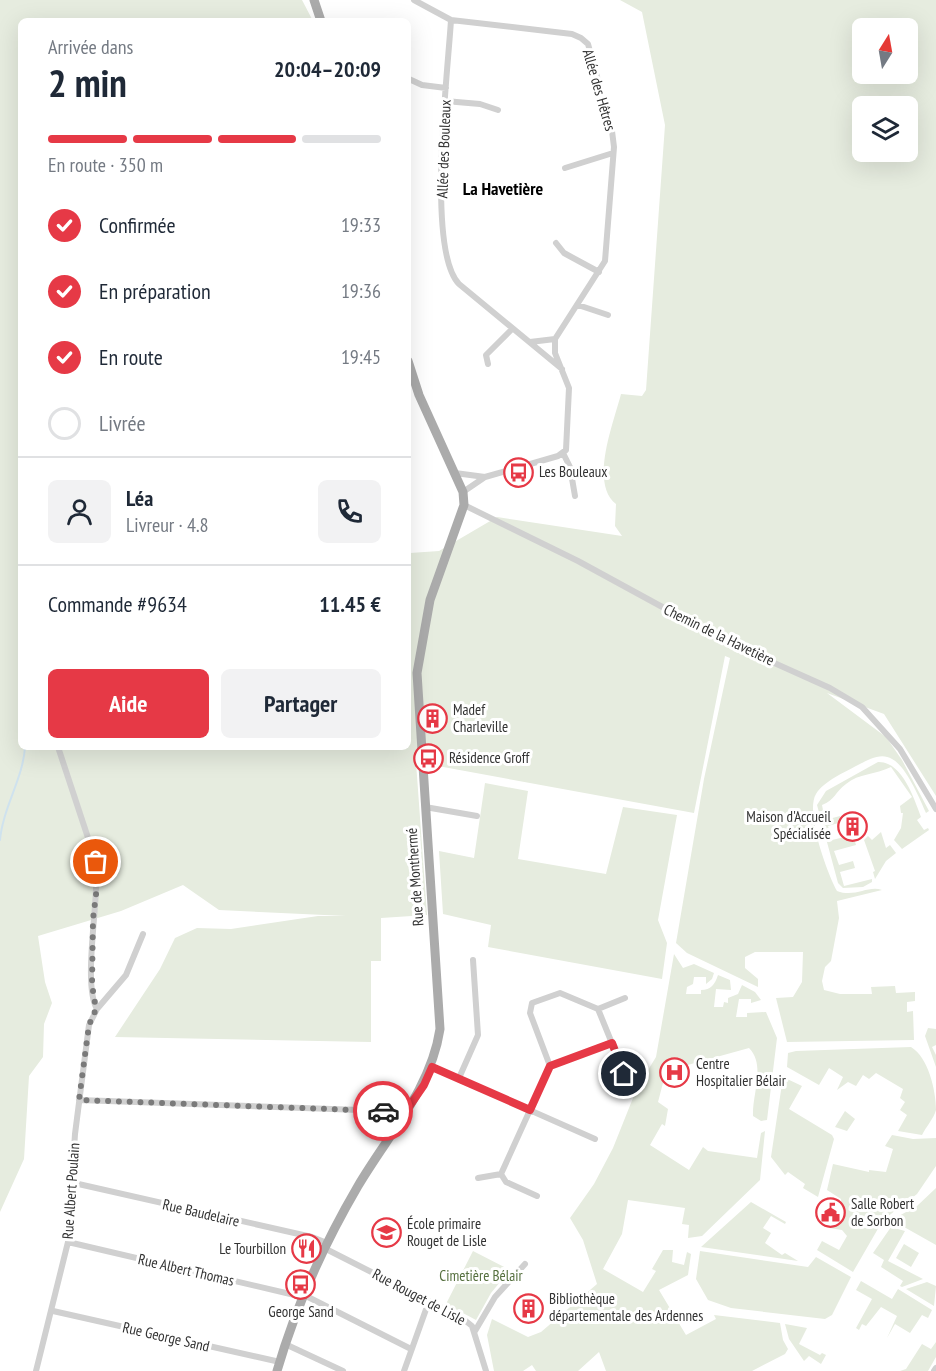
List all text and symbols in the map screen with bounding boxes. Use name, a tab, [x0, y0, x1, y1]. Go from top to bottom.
north arrow	[852, 18, 918, 84]
map controls	[852, 18, 918, 162]
text: Arrivée dans	[48, 34, 133, 60]
street label: Allée des Hêtres	[579, 47, 620, 133]
text: 20:04–20:09	[274, 55, 381, 83]
text: 2 min	[48, 57, 127, 108]
button: layers	[852, 96, 918, 162]
street label: Allée des Bouleaux	[432, 99, 455, 199]
text: En route · 350 m	[48, 152, 163, 178]
district label: La Havetière	[463, 177, 544, 200]
icon: check	[48, 209, 81, 242]
text: Confirmée	[99, 211, 176, 239]
text: 19:33	[341, 212, 381, 238]
icon: check	[48, 275, 81, 308]
text: En préparation	[99, 277, 211, 305]
text: 19:36	[341, 278, 381, 304]
icon: check	[48, 341, 81, 374]
text: En route	[99, 343, 163, 371]
text: 19:45	[341, 344, 381, 370]
text: Livrée	[99, 409, 145, 437]
bus stop icon: Les Bouleaux	[502, 456, 534, 488]
place label: Les Bouleaux	[539, 462, 607, 481]
button: person	[48, 480, 111, 543]
button: phone	[318, 480, 381, 543]
text: Léa	[126, 484, 153, 512]
text: Livreur · 4.8	[126, 512, 209, 538]
text: Commande #9634	[48, 590, 187, 618]
text: 11.45 €	[319, 590, 381, 618]
street label: Chemin de la Havetière	[661, 600, 778, 670]
button: Aide	[48, 669, 209, 738]
button: Partager	[221, 669, 381, 738]
place label: Madef Charleville	[453, 700, 508, 736]
building icon: Madef Charleville	[416, 703, 448, 735]
bus stop icon: Résidence Groff	[412, 742, 444, 774]
place label: Résidence Groff	[449, 748, 531, 767]
place label: Maison d'Accueil Spécialisée	[746, 807, 831, 843]
building icon: Maison d'Accueil Spécialisée	[836, 810, 868, 842]
street label: Rue de Monthermé	[402, 827, 427, 927]
pin	[70, 836, 121, 887]
icon: bag	[79, 845, 112, 878]
pin	[598, 1048, 649, 1099]
place label: Centre Hospitalier Bélair	[696, 1054, 787, 1090]
icon: home	[607, 1057, 640, 1090]
hospital icon: Centre Hospitalier Bélair	[659, 1057, 691, 1089]
courier	[353, 1081, 413, 1141]
icon: car	[367, 1095, 400, 1128]
street label: Rue Albert Poulain	[58, 1142, 83, 1240]
street label: Rue Baudelaire	[161, 1194, 241, 1231]
place label: Salle Robert de Sorbon	[851, 1194, 914, 1230]
public building icon: Salle Robert de Sorbon	[814, 1197, 846, 1229]
place label: École primaire Rouget de Lisle	[407, 1214, 487, 1250]
school or university icon: École primaire Rouget de Lisle	[370, 1217, 402, 1249]
restaurant icon: Le Tourbillon	[291, 1233, 323, 1265]
place label: Le Tourbillon	[219, 1239, 286, 1258]
street label: Rue Albert Thomas	[136, 1249, 236, 1290]
street label: Rue Rouget de Lisle	[369, 1264, 469, 1329]
park label: Cimetière Bélair	[439, 1266, 524, 1285]
bus stop icon: George Sand	[285, 1269, 317, 1301]
place label: Bibliothèque départementale des Ardennes	[549, 1289, 703, 1325]
building icon: Bibliothèque départementale des Ardennes	[512, 1292, 544, 1324]
place label: George Sand	[268, 1302, 334, 1321]
street label: Rue George Sand	[121, 1317, 211, 1356]

